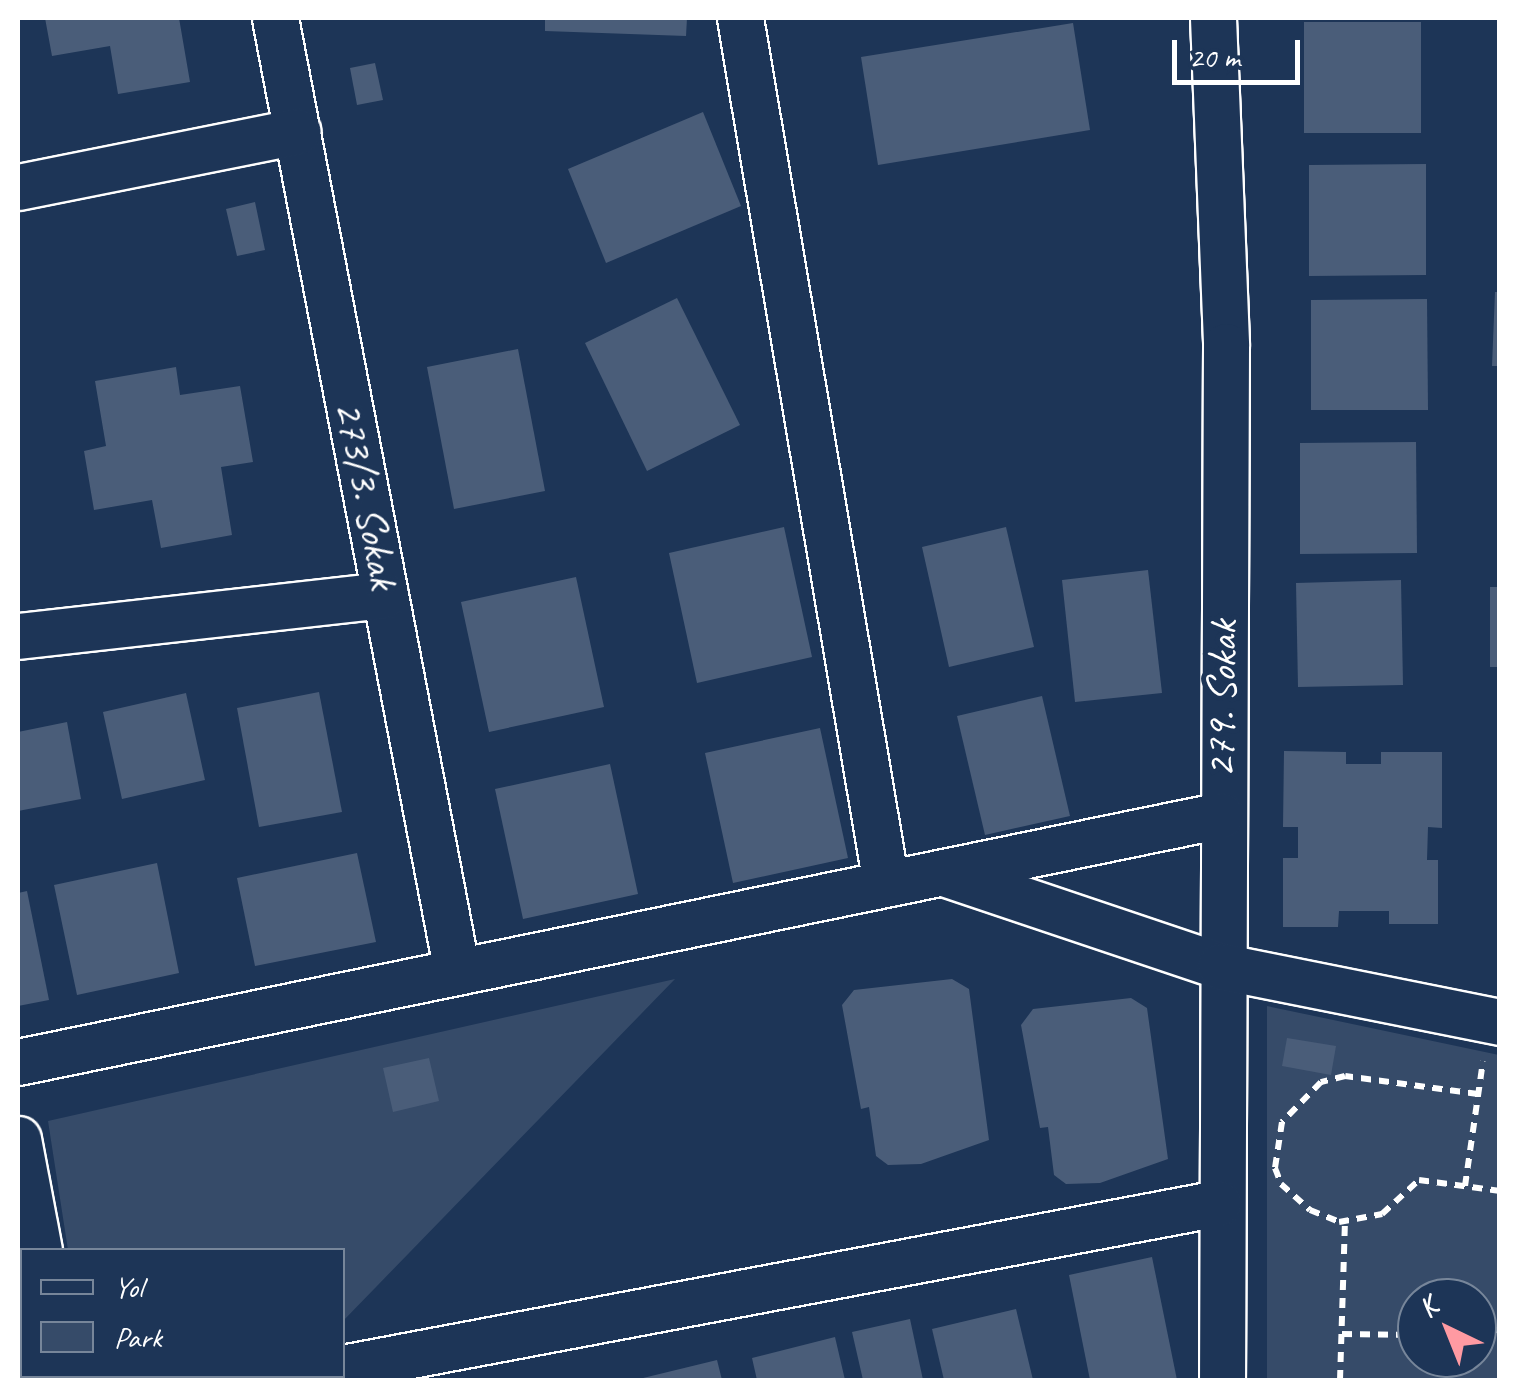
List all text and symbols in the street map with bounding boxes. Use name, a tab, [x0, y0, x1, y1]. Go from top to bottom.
scale bar	[1177, 20, 1304, 82]
text: 20 m	[1189, 38, 1240, 76]
street label: 273/3. Sokak	[323, 397, 409, 593]
street label: 279. Sokak	[1195, 620, 1249, 778]
legend	[20, 1248, 345, 1378]
text: Yol	[114, 1268, 143, 1306]
north arrow	[1397, 1278, 1497, 1378]
text: K	[1410, 1290, 1445, 1325]
text: Park	[114, 1318, 162, 1356]

